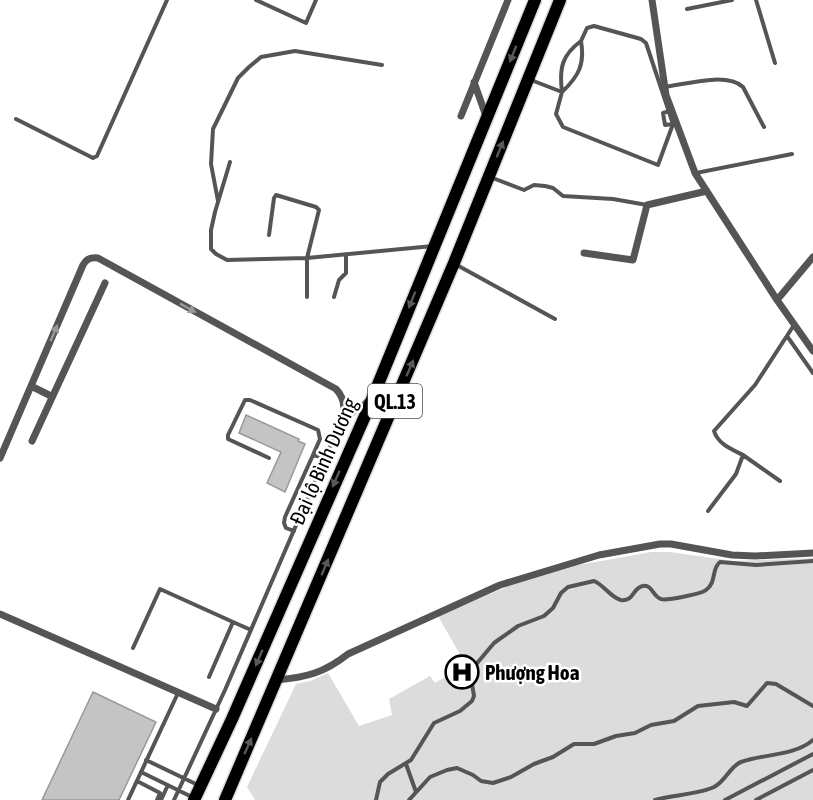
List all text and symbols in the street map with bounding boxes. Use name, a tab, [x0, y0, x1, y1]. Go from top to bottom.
one-way arrow	[508, 46, 518, 64]
one-way arrow	[496, 140, 505, 158]
one-way arrow	[407, 291, 416, 309]
one-way arrow	[180, 302, 196, 313]
one-way arrow	[49, 323, 59, 341]
one-way arrow	[405, 360, 414, 377]
road number: QL.13	[368, 384, 422, 418]
street label: Đại lộ Bình Dương	[284, 394, 362, 528]
one-way arrow	[332, 471, 341, 488]
one-way arrow	[321, 558, 330, 576]
one-way arrow	[254, 650, 263, 667]
hospital icon: Phượng Hoa	[444, 654, 480, 690]
place label: Phượng Hoa	[485, 660, 580, 684]
one-way arrow	[244, 738, 253, 755]

